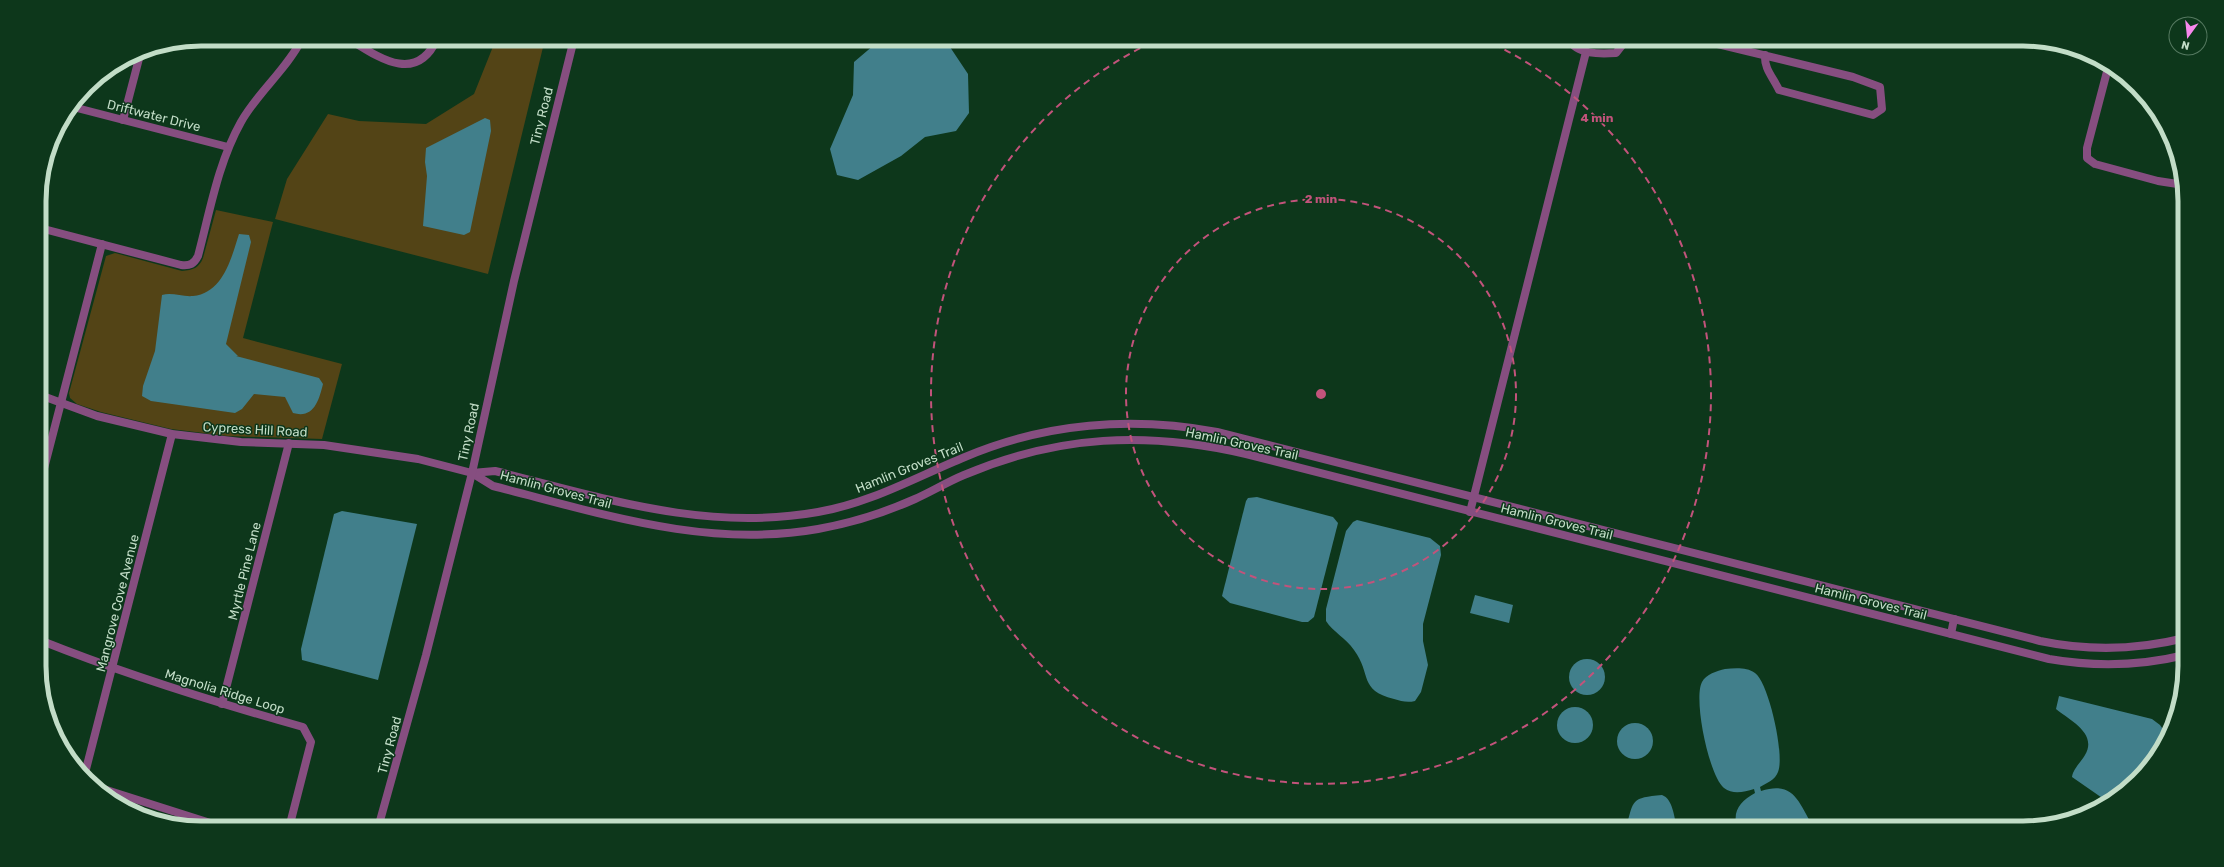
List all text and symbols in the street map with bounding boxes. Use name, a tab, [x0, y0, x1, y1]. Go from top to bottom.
north arrow	[2168, 16, 2208, 56]
text: N	[2180, 38, 2191, 52]
street label: Tiny Road	[527, 86, 556, 147]
street label: Driftwater Drive	[106, 97, 202, 134]
text: 4 min	[1581, 111, 1614, 125]
text: 2 min	[1305, 192, 1338, 206]
centre of rings	[1314, 387, 1328, 401]
street label: Tiny Road	[455, 402, 482, 463]
street label: Cypress Hill Road	[202, 419, 308, 440]
street label: Hamlin Groves Trail	[1184, 424, 1300, 463]
street label: Hamlin Groves Trail	[853, 439, 965, 496]
street label: Hamlin Groves Trail	[498, 467, 613, 512]
street label: Hamlin Groves Trail	[1499, 500, 1614, 543]
street label: Myrtle Pine Lane	[225, 520, 264, 622]
street label: Mangrove Cove Avenue	[93, 533, 143, 674]
street label: Hamlin Groves Trail	[1813, 580, 1928, 623]
street label: Magnolia Ridge Loop	[163, 666, 287, 718]
street label: Tiny Road	[375, 715, 404, 776]

